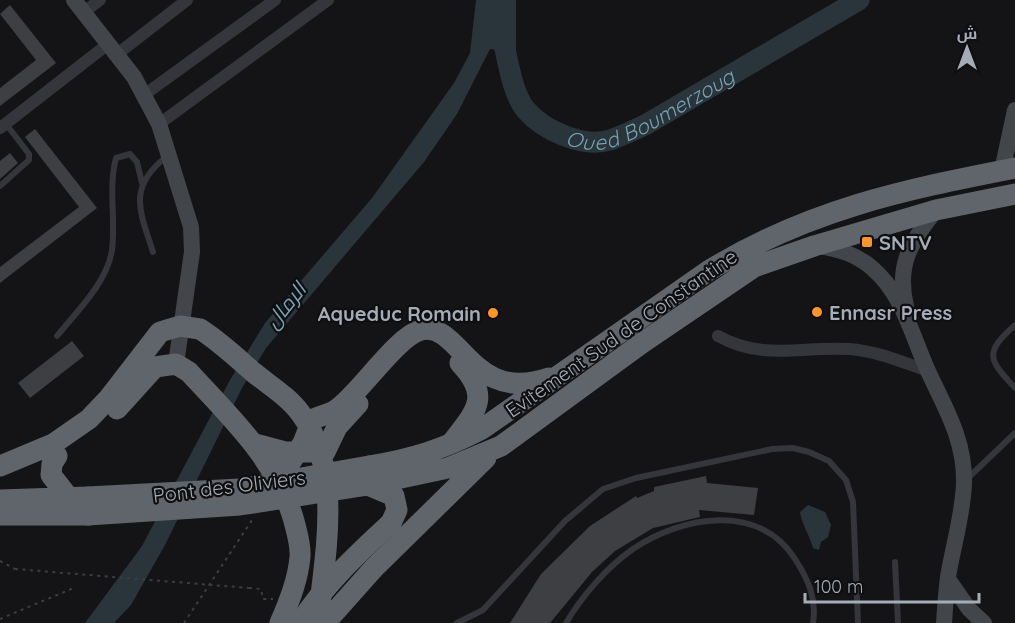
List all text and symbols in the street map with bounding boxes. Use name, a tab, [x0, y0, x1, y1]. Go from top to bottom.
north arrow	[937, 18, 997, 78]
text: ش	[957, 23, 977, 43]
water label: Oued Boumerzoug	[563, 62, 740, 155]
place label: SNTV	[879, 230, 932, 255]
marker: SNTV	[860, 235, 874, 249]
street label: Evitement Sud de Constantine	[500, 243, 742, 423]
water label: الرمال	[259, 275, 314, 334]
place label: Ennasr Press	[829, 300, 952, 325]
place label: Aqueduc Romain	[318, 301, 481, 326]
marker: Ennasr Press	[810, 305, 824, 319]
marker: Aqueduc Romain	[486, 306, 500, 320]
street label: Pont des Oliviers	[151, 464, 307, 508]
scale bar	[805, 566, 979, 604]
text: 100 m	[814, 575, 863, 598]

